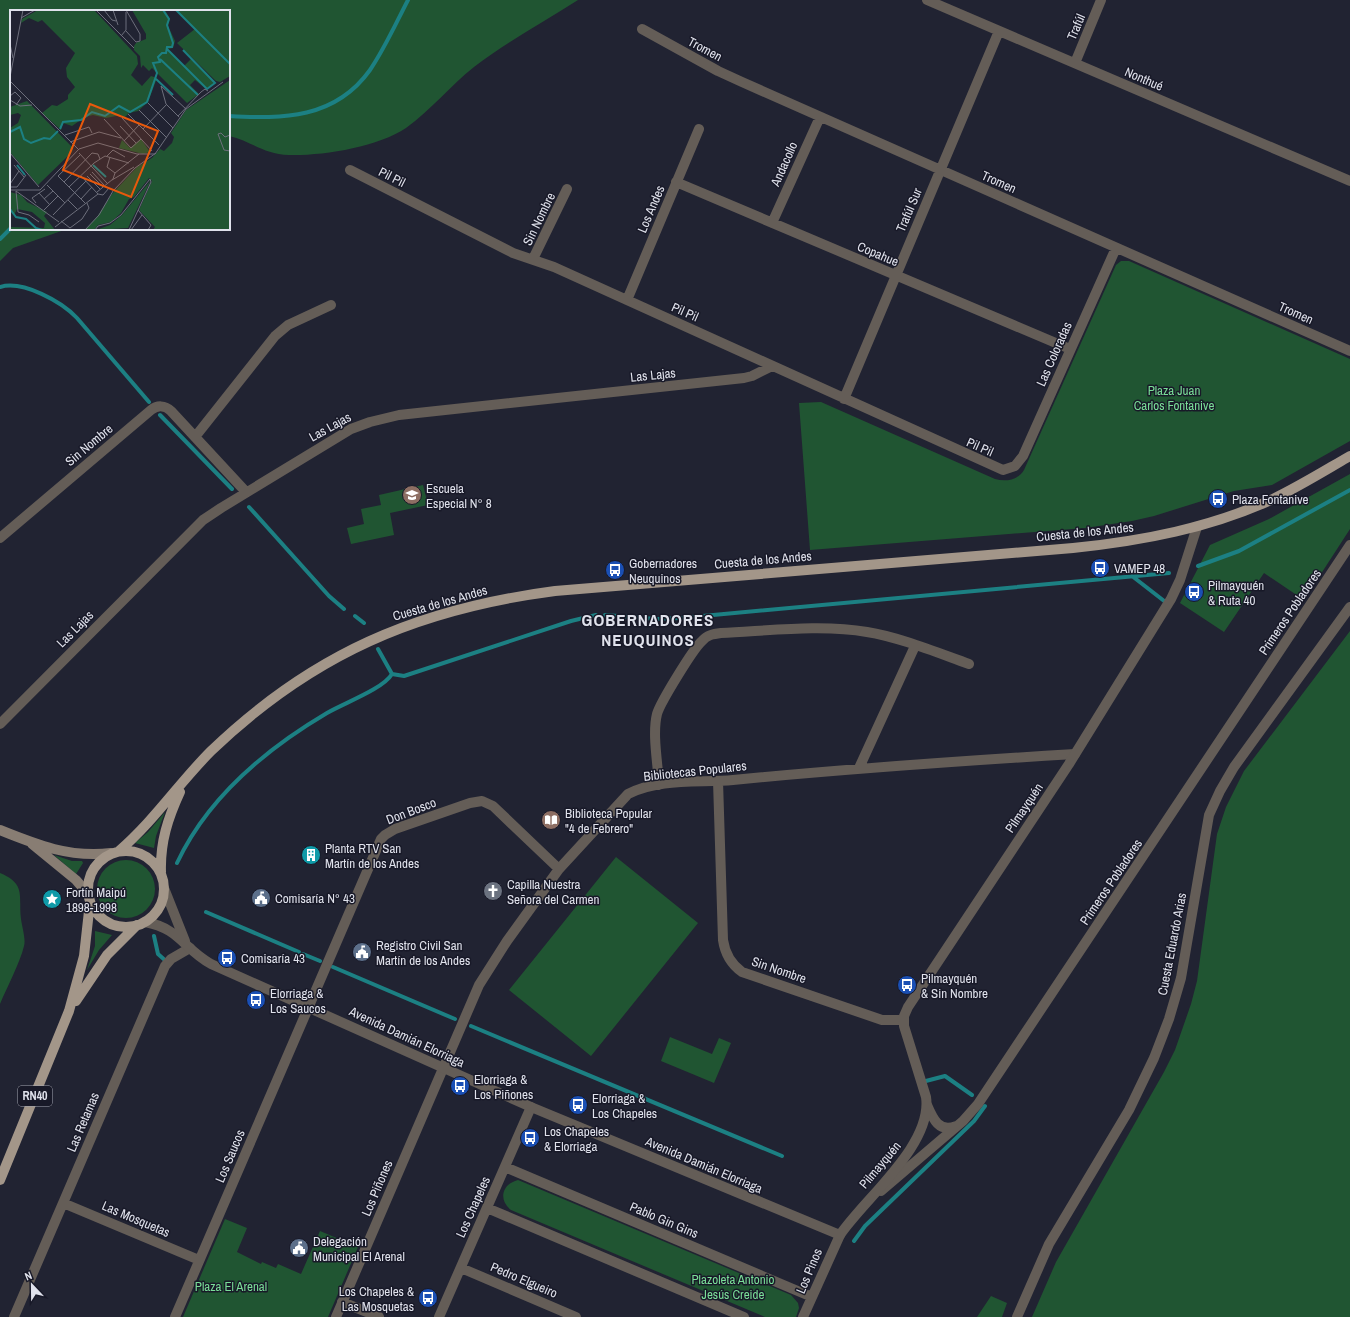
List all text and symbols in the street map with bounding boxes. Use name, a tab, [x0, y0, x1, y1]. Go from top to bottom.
inset map	[10, 10, 230, 230]
street label: Trafúl	[1063, 11, 1089, 43]
street label: Tromen	[685, 33, 725, 65]
street label: Nonthué	[1122, 63, 1166, 95]
street label: Andacollo	[766, 139, 801, 190]
street label: Pil Pil	[376, 163, 408, 191]
street label: Tromen	[979, 167, 1019, 197]
street label: Los Andes	[633, 183, 669, 235]
street label: Trafúl Sur	[892, 185, 926, 235]
street label: Sin Nombre	[519, 190, 559, 248]
street label: Copahue	[855, 238, 901, 270]
street label: Tromen	[1276, 298, 1316, 328]
street label: Pil Pil	[669, 299, 701, 325]
street label: Las Coloradas	[1032, 319, 1076, 389]
street label: Las Lajas	[629, 364, 677, 386]
park label: Plaza Juan Carlos Fontanive	[1134, 382, 1214, 414]
street label: Las Lajas	[306, 409, 354, 445]
street label: Sin Nombre	[62, 420, 116, 470]
street label: Pil Pil	[964, 434, 996, 460]
place label: Escuela Especial N° 8	[426, 480, 492, 512]
school or university icon: Escuela Especial N° 8	[401, 484, 423, 506]
bus stop icon: Plaza Fontanive	[1207, 488, 1229, 510]
place label: Plaza Fontanive	[1232, 491, 1309, 508]
street label: Cuesta de los Andes	[1035, 518, 1135, 546]
street label: Cuesta de los Andes	[714, 547, 812, 573]
place label: Gobernadores Neuquinos	[629, 555, 697, 587]
bus stop icon: VAMEP 48	[1089, 557, 1111, 579]
bus stop icon: Gobernadores Neuquinos	[604, 559, 626, 581]
place label: VAMEP 48	[1114, 560, 1165, 577]
street label: Primeros Pobladores	[1255, 566, 1325, 658]
place label: Pilmayquén & Ruta 40	[1208, 577, 1264, 609]
street label: Cuesta de los Andes	[391, 581, 489, 625]
bus stop icon: Pilmayquén & Ruta 40	[1183, 581, 1205, 603]
street label: Las Lajas	[53, 607, 97, 651]
district label: GOBERNADORES NEUQUINOS	[582, 608, 714, 651]
street label: Bibliotecas Populares	[643, 757, 747, 785]
street label: Pilmayquén	[1001, 780, 1047, 836]
street label: Don Bosco	[384, 794, 438, 828]
place label: Biblioteca Popular "4 de Febrero"	[565, 805, 653, 837]
library icon: Biblioteca Popular "4 de Febrero"	[540, 809, 562, 831]
street label: Primeros Pobladores	[1076, 836, 1146, 928]
place label: Planta RTV San Martín de los Andes	[325, 840, 419, 872]
building icon: Planta RTV San Martín de los Andes	[300, 844, 322, 866]
place label: Capilla Nuestra Señora del Carmen	[507, 876, 600, 908]
church icon: Capilla Nuestra Señora del Carmen	[482, 880, 504, 902]
place label: Fortín Maipú 1898-1998	[66, 884, 126, 916]
public building icon: Comisaría N° 43	[250, 887, 272, 909]
place icon: Fortín Maipú 1898-1998	[41, 888, 63, 910]
place label: Comisaría N° 43	[275, 890, 355, 907]
street label: Cuesta Eduardo Arias	[1154, 891, 1190, 997]
place label: Registro Civil San Martín de los Andes	[376, 937, 470, 969]
public building icon: Registro Civil San Martín de los Andes	[351, 941, 373, 963]
bus stop icon: Comisaría 43	[216, 947, 238, 969]
place label: Comisaría 43	[241, 950, 305, 967]
street label: Sin Nombre	[749, 953, 809, 987]
place label: Pilmayquén & Sin Nombre	[921, 970, 988, 1002]
bus stop icon: Pilmayquén & Sin Nombre	[896, 974, 918, 996]
place label: Elorriaga & Los Saucos	[270, 985, 326, 1017]
bus stop icon: Elorriaga & Los Saucos	[245, 989, 267, 1011]
street label: Avenida Damián Elorriaga	[346, 1002, 467, 1071]
place label: Elorriaga & Los Piñones	[474, 1071, 533, 1103]
bus stop icon: Elorriaga & Los Piñones	[449, 1075, 471, 1097]
road number: RN40	[18, 1086, 52, 1106]
street label: Las Retamas	[63, 1090, 103, 1154]
place label: Elorriaga & Los Chapeles	[592, 1090, 657, 1122]
bus stop icon: Elorriaga & Los Chapeles	[567, 1094, 589, 1116]
place label: Los Chapeles & Elorriaga	[544, 1123, 609, 1155]
street label: Los Saucos	[211, 1127, 249, 1185]
bus stop icon: Los Chapeles & Elorriaga	[519, 1127, 541, 1149]
street label: Avenida Damián Elorriaga	[642, 1132, 765, 1197]
street label: Pilmayquén	[855, 1138, 905, 1192]
street label: Los Piñones	[358, 1157, 396, 1219]
street label: Los Chapeles	[452, 1174, 494, 1240]
street label: Las Mosquetas	[99, 1197, 173, 1241]
street label: Pablo Gin Gins	[627, 1198, 701, 1242]
place label: Delegación Municipal El Arenal	[313, 1233, 405, 1265]
public building icon: Delegación Municipal El Arenal	[288, 1237, 310, 1259]
street label: Los Pinos	[792, 1246, 826, 1296]
street label: Pedro Elgueiro	[488, 1258, 560, 1302]
north arrow	[12, 1265, 52, 1305]
text: N	[23, 1268, 34, 1283]
park label: Plazoleta Antonio Jesús Creide	[692, 1271, 775, 1303]
park label: Plaza El Arenal	[195, 1278, 267, 1295]
place label: Los Chapeles & Las Mosquetas	[339, 1283, 415, 1315]
bus stop icon: Los Chapeles & Las Mosquetas	[417, 1287, 439, 1309]

